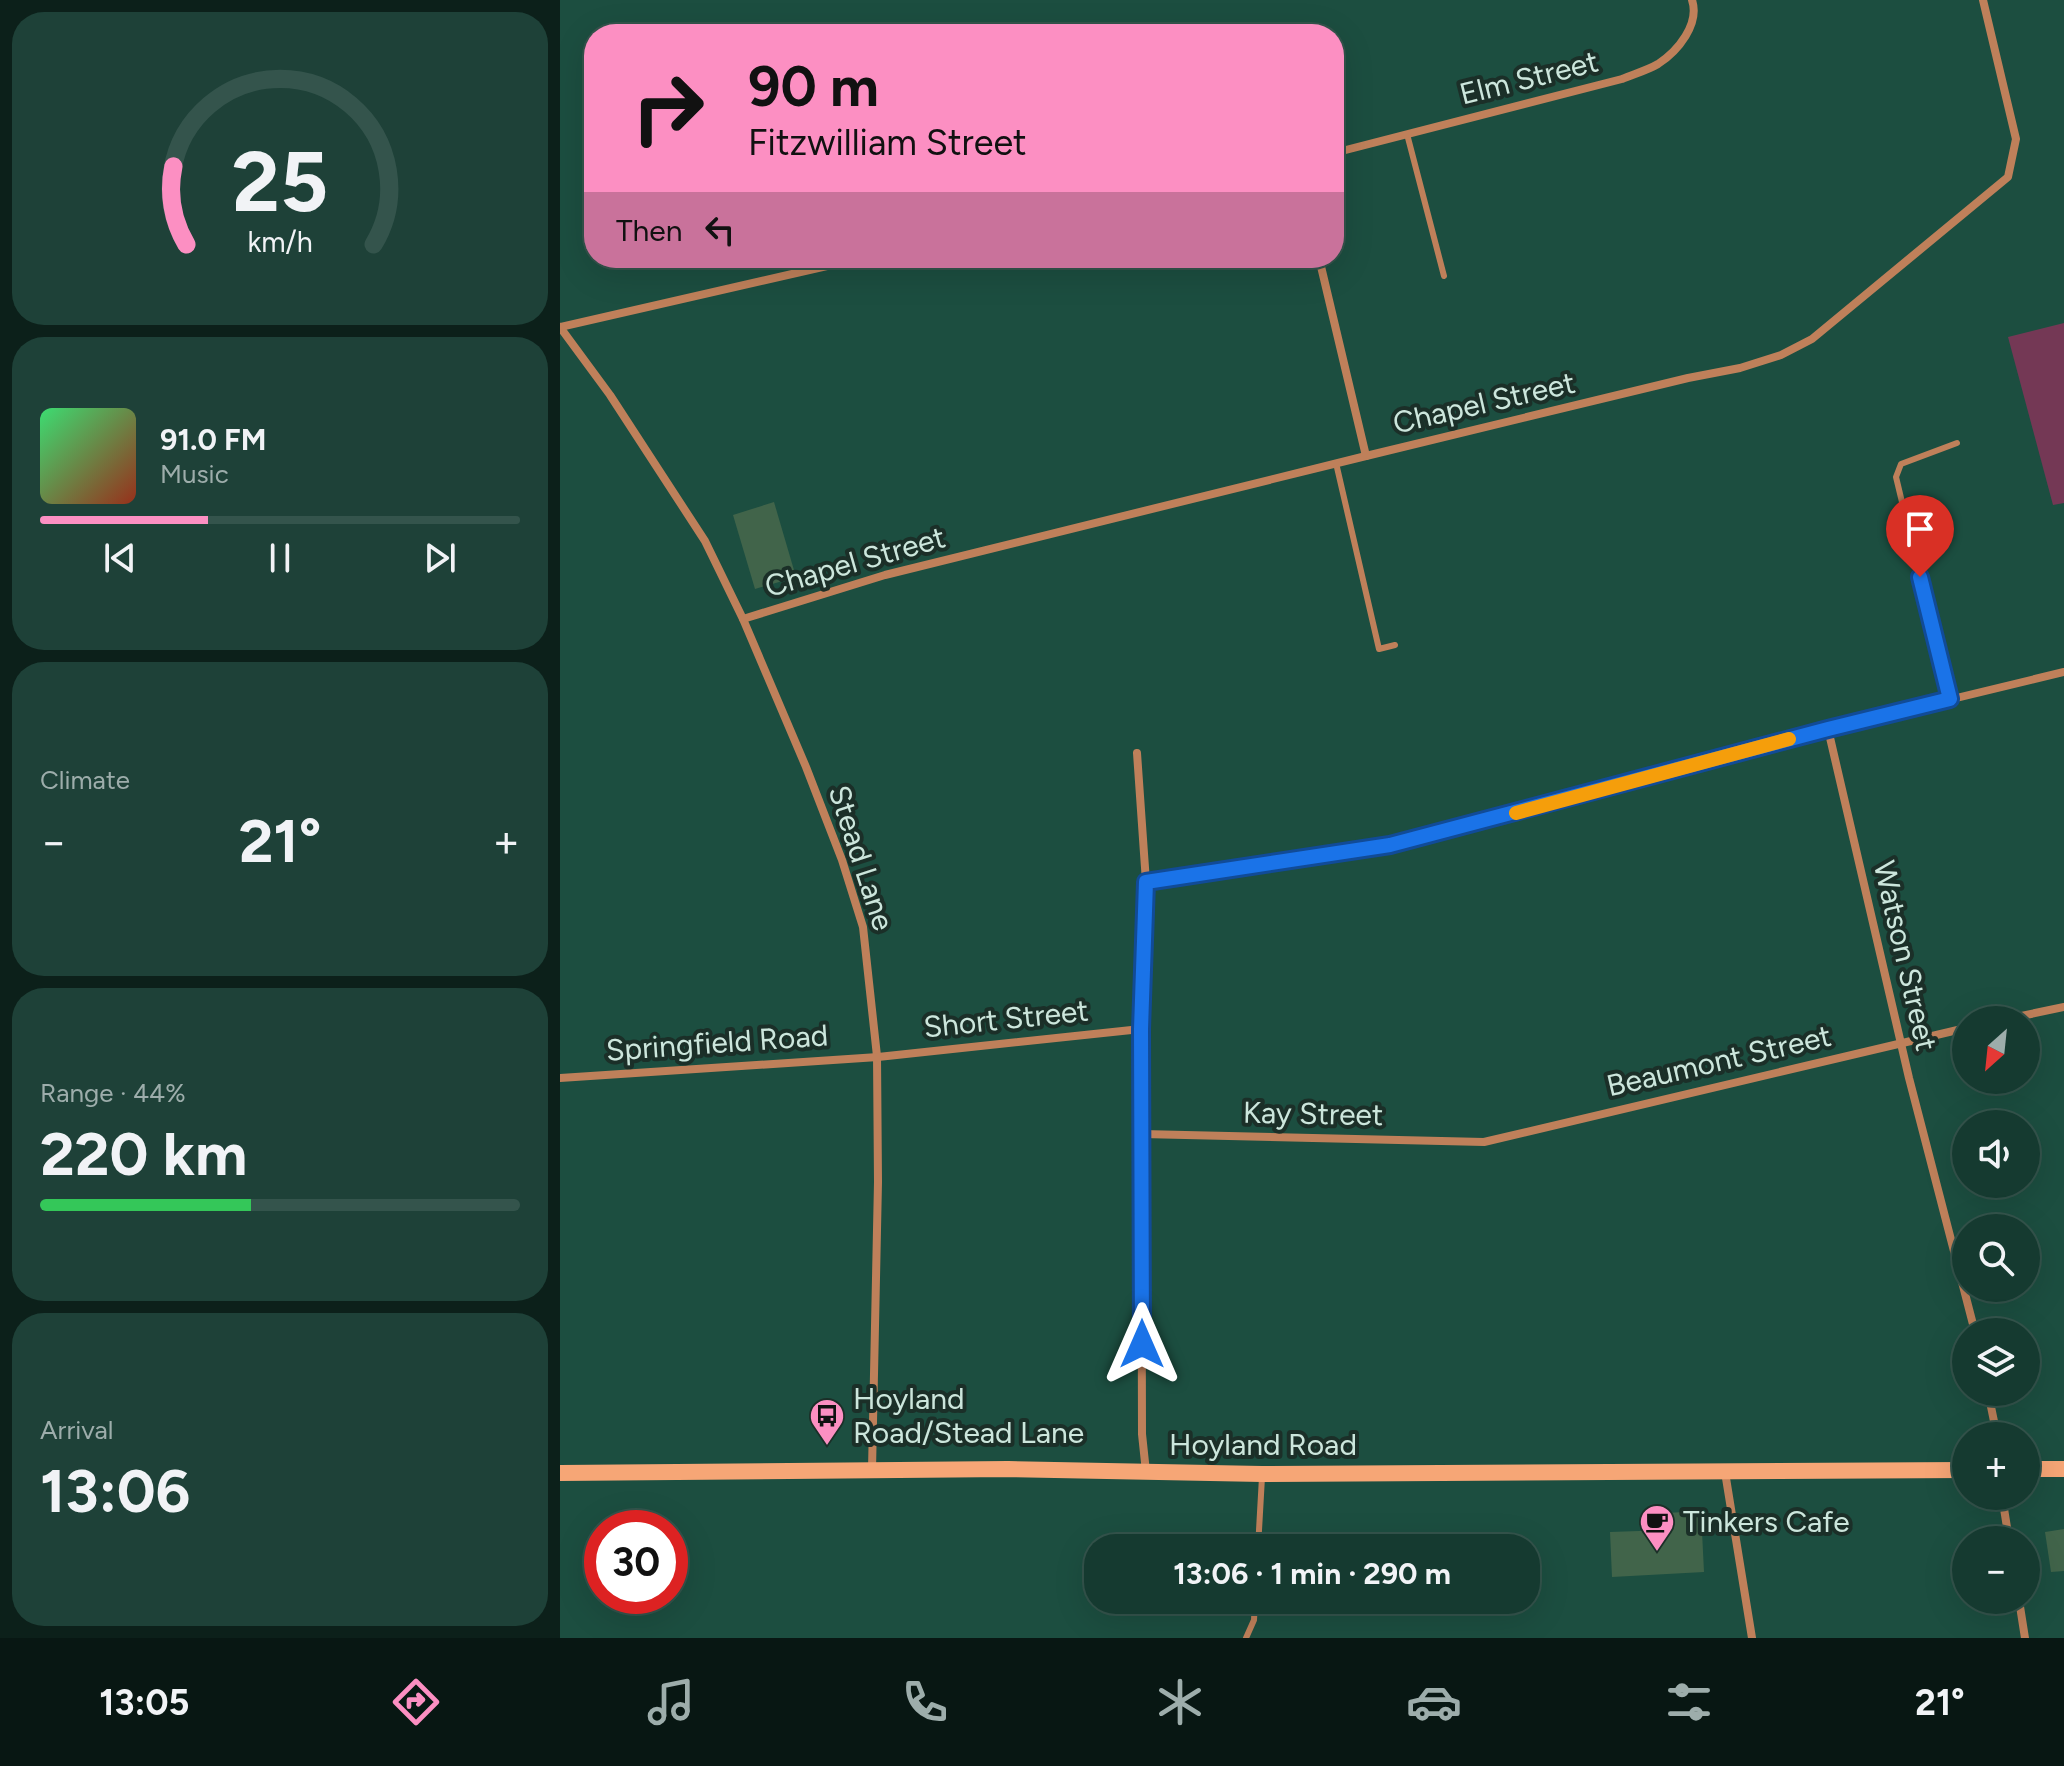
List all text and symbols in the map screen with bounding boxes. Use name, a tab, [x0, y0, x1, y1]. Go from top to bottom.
street label: Elm Street	[1456, 42, 1602, 113]
text: 90 m	[748, 53, 879, 120]
icon: right	[616, 56, 720, 160]
text: Fitzwilliam Street	[748, 121, 1027, 164]
text: 25	[232, 131, 328, 231]
icon: left	[698, 208, 742, 252]
text: Then	[616, 212, 682, 249]
text: km/h	[247, 225, 313, 259]
street label: Chapel Street	[1389, 364, 1579, 441]
text: 91.0 FM	[160, 421, 266, 458]
text: Music	[160, 458, 229, 490]
pin	[1886, 495, 1954, 577]
icon: arrive	[1898, 507, 1942, 551]
street label: Chapel Street	[760, 518, 949, 605]
icon: previous	[98, 536, 142, 580]
icon: pause	[258, 536, 302, 580]
icon: next	[418, 536, 462, 580]
text: Climate	[40, 764, 130, 796]
street label: Stead Lane	[821, 781, 902, 935]
text: 21°	[239, 805, 321, 877]
text: −	[40, 815, 67, 868]
text: +	[493, 815, 520, 868]
street label: Watson Street	[1866, 857, 1945, 1054]
street label: Short Street	[922, 991, 1090, 1046]
north arrow	[1952, 1006, 2040, 1094]
map controls	[1952, 1006, 2040, 1614]
street label: Springfield Road	[605, 1016, 829, 1069]
street label: Beaumont Street	[1603, 1017, 1835, 1104]
text: Range · 44%	[40, 1077, 186, 1109]
street label: Kay Street	[1243, 1094, 1383, 1133]
button: sound	[1952, 1110, 2040, 1198]
text: 220 km	[40, 1118, 247, 1190]
button: search	[1952, 1214, 2040, 1302]
position arrow	[1100, 1302, 1184, 1386]
button: layers	[1952, 1318, 2040, 1406]
place label: Hoyland Road/Stead Lane	[853, 1380, 1084, 1451]
bus stop icon: Hoyland Road/Stead Lane	[808, 1397, 846, 1447]
text: Arrival	[40, 1414, 113, 1446]
button: +	[1952, 1422, 2040, 1510]
street label: Hoyland Road	[1169, 1426, 1357, 1463]
text: 13:06	[40, 1455, 190, 1527]
cafe icon: Tinkers Cafe	[1638, 1503, 1676, 1553]
place label: Tinkers Cafe	[1683, 1503, 1850, 1540]
speed limit sign: 30	[584, 1510, 688, 1614]
button: −	[1952, 1526, 2040, 1614]
text: 13:06 · 1 min · 290 m	[1173, 1555, 1451, 1592]
icon: directions	[388, 1674, 444, 1730]
icon: music	[643, 1674, 699, 1730]
icon: phone	[897, 1674, 953, 1730]
icon: climate	[1152, 1674, 1208, 1730]
icon: car	[1406, 1674, 1462, 1730]
icon: filters	[1661, 1674, 1717, 1730]
text: 13:05	[99, 1681, 190, 1724]
text: 21°	[1915, 1681, 1965, 1724]

